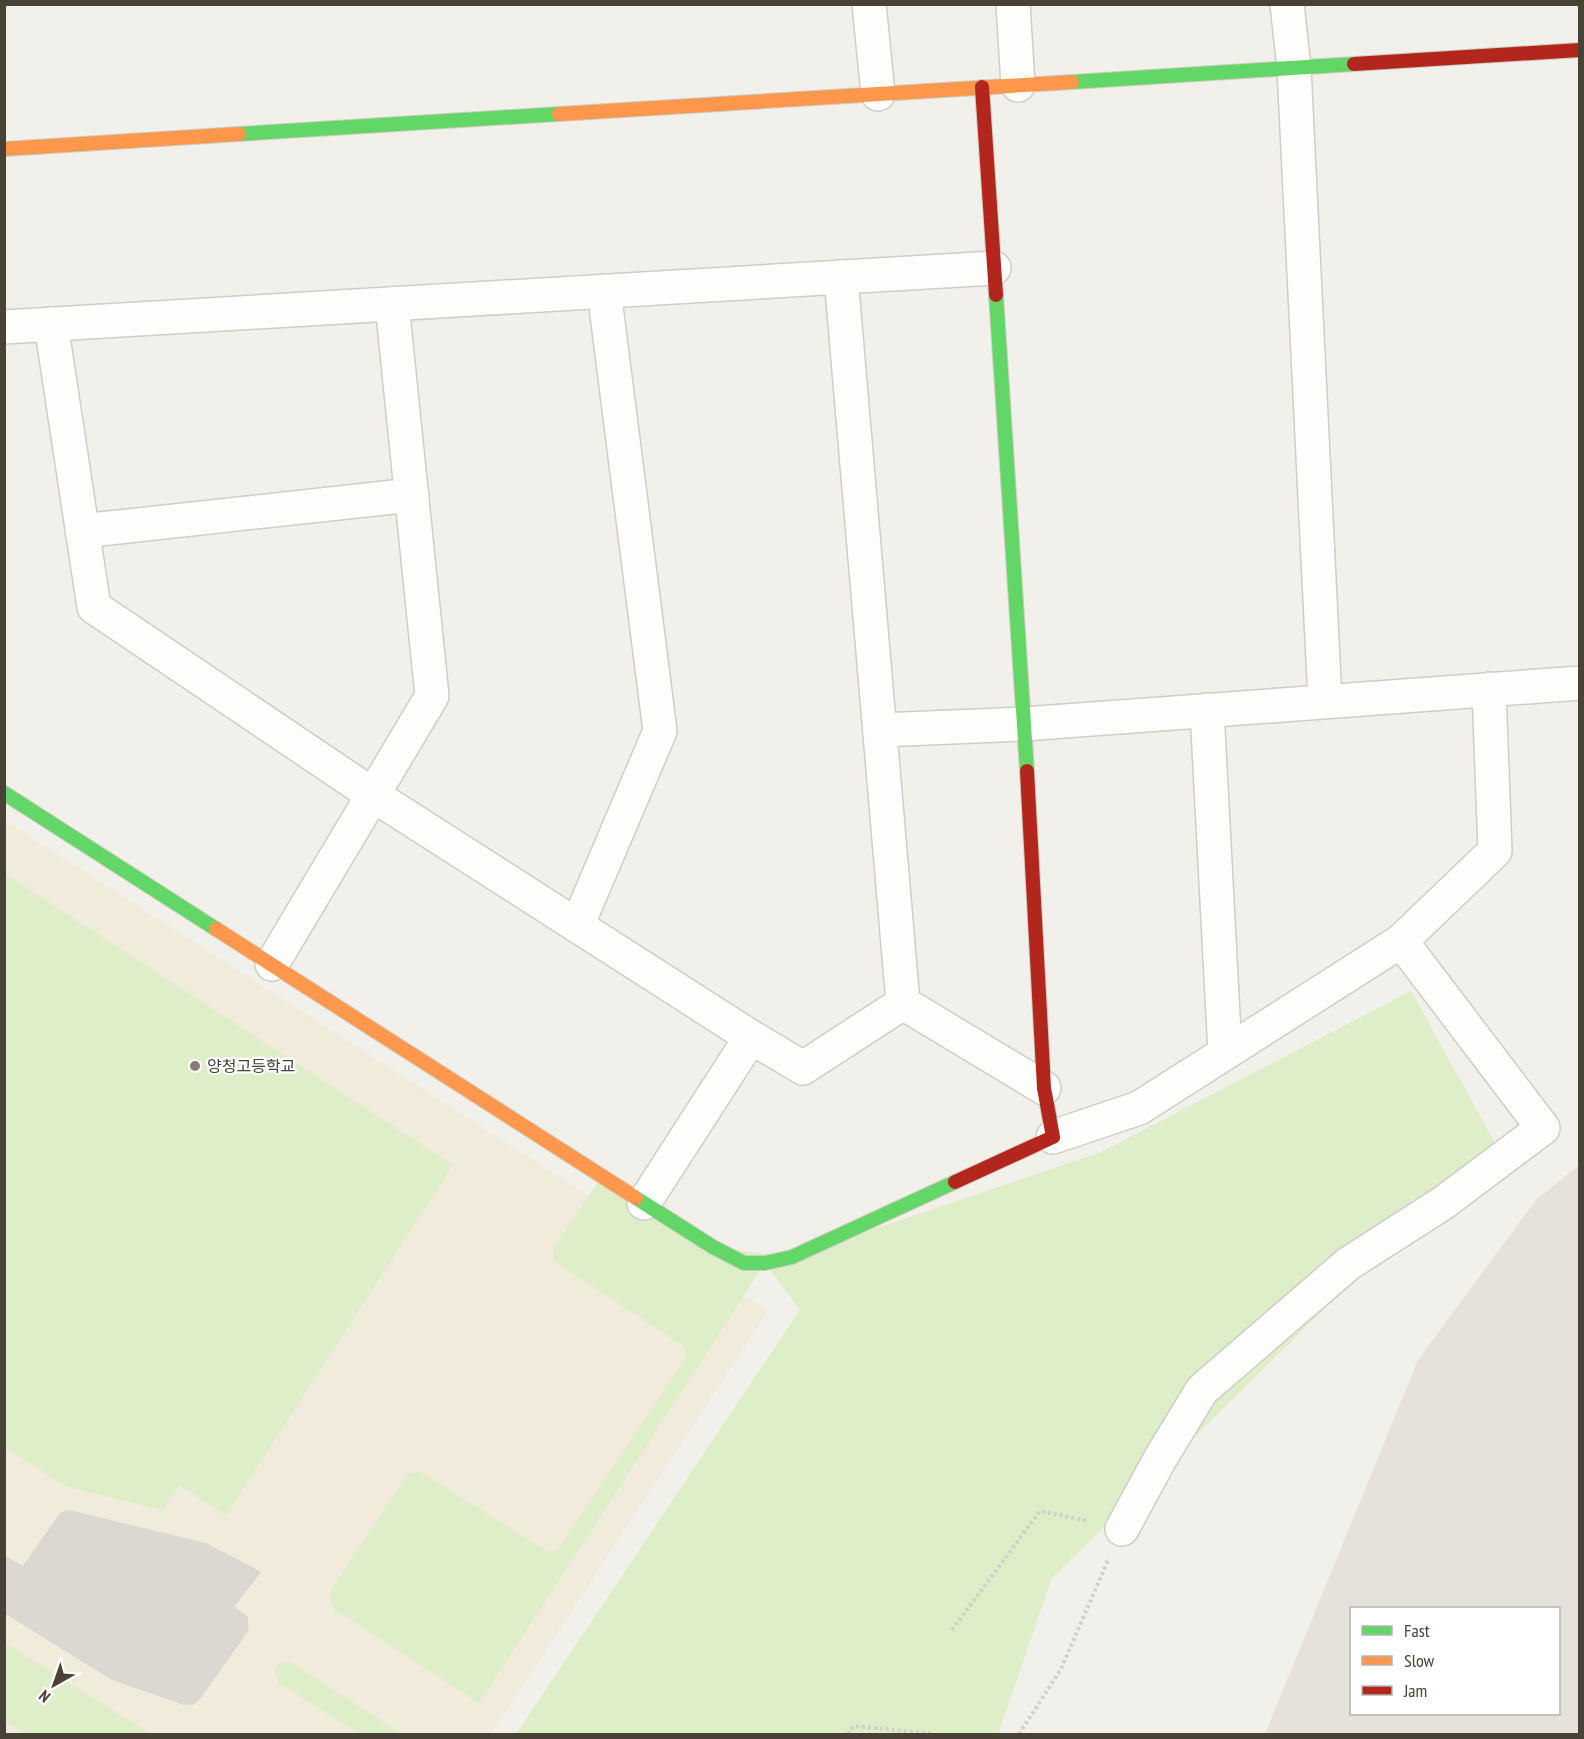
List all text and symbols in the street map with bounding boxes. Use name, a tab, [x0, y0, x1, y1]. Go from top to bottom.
place label: 양청고등학교	[207, 1056, 295, 1076]
marker: 양청고등학교	[188, 1059, 202, 1073]
legend	[1350, 1607, 1560, 1715]
text: Fast	[1404, 1619, 1430, 1642]
text: Slow	[1404, 1649, 1435, 1672]
north arrow	[24, 1655, 84, 1715]
text: Jam	[1403, 1679, 1427, 1702]
text: N	[35, 1686, 54, 1707]

